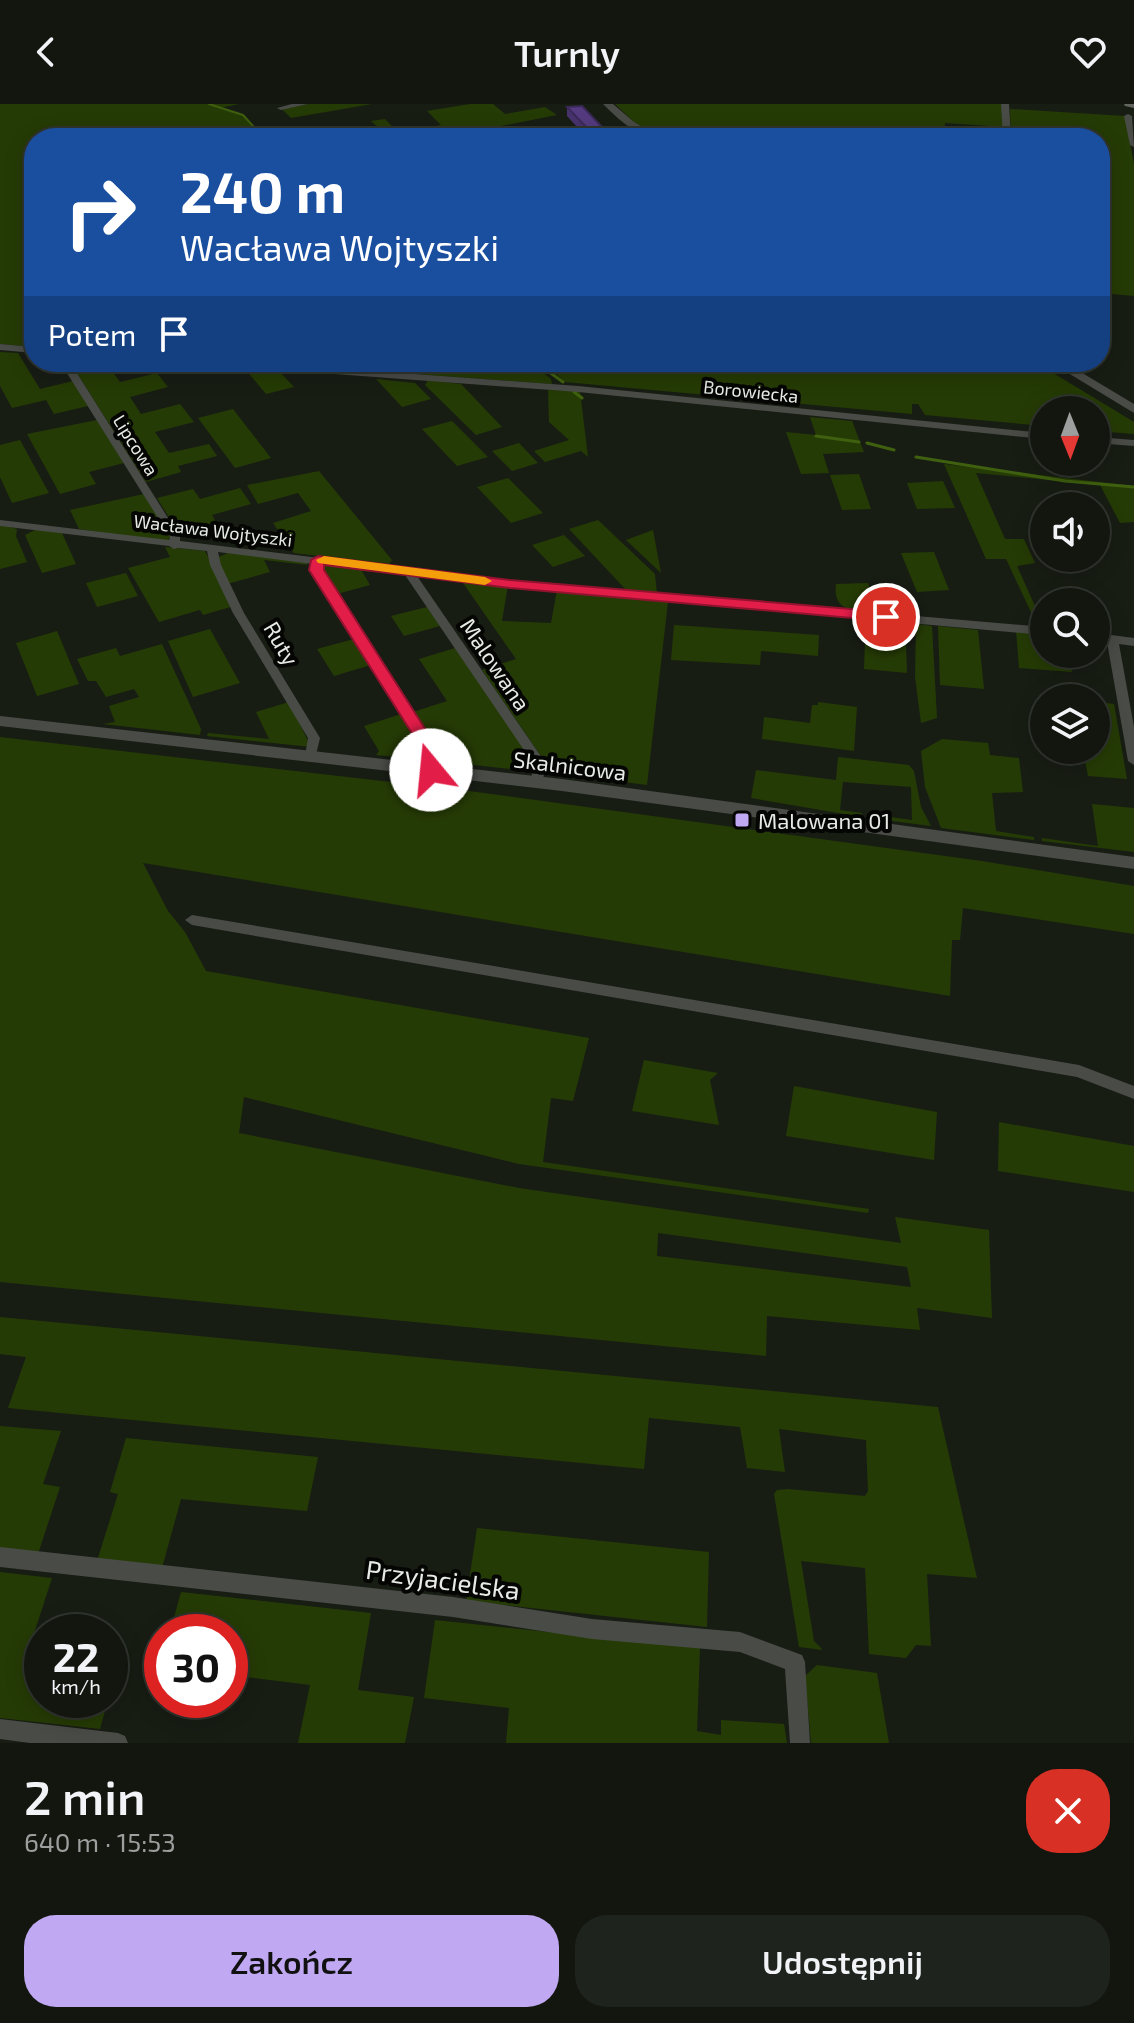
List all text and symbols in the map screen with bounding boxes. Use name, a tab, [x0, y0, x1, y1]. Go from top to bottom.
icon: back	[24, 30, 68, 74]
icon: heart	[1066, 30, 1110, 74]
text: Turnly	[514, 31, 620, 74]
text: 240 m	[180, 157, 345, 224]
icon: right	[48, 160, 152, 264]
text: Wacława Wojtyszki	[180, 225, 499, 268]
icon: arrive	[152, 312, 196, 356]
text: Potem	[48, 316, 136, 352]
street label: Borowiecka	[702, 375, 800, 407]
north arrow	[1030, 396, 1110, 476]
map controls	[1030, 396, 1110, 764]
street label: Lipcowa	[109, 410, 163, 480]
button: sound	[1030, 492, 1110, 572]
street label: Wacława Wojtyszki	[132, 509, 294, 551]
pin	[852, 583, 920, 651]
button: search	[1030, 588, 1110, 668]
icon: arrive	[864, 595, 908, 639]
street label: Malowana	[456, 613, 536, 715]
street label: Ruty	[259, 617, 305, 670]
button: layers	[1030, 684, 1110, 764]
position arrow	[389, 728, 473, 812]
street label: Skalnicowa	[512, 745, 628, 785]
place label: Malowana 01	[758, 807, 890, 833]
marker: Malowana 01	[733, 811, 751, 829]
street label: Przyjacielska	[364, 1553, 522, 1605]
speed limit sign: 30	[144, 1614, 248, 1718]
text: 22	[53, 1632, 99, 1680]
text: km/h	[51, 1674, 101, 1698]
text: 2 min	[24, 1767, 145, 1825]
button: close	[1026, 1769, 1110, 1853]
text: 640 m · 15:53	[24, 1826, 176, 1857]
button: Zakończ	[24, 1915, 559, 2007]
button: Udostępnij	[575, 1915, 1110, 2007]

